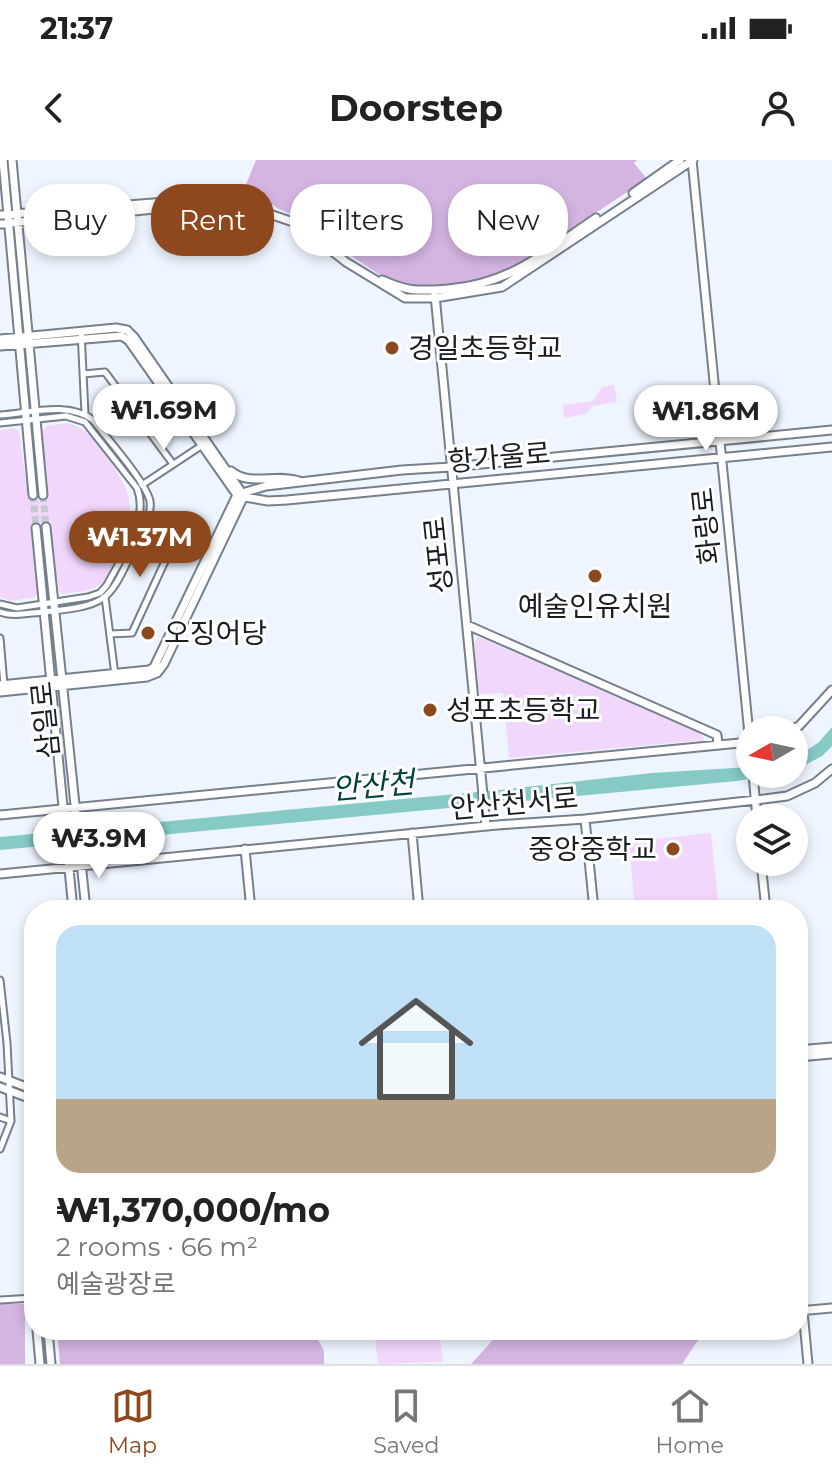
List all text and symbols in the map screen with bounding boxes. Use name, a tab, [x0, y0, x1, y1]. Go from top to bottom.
text: 21:37	[40, 10, 113, 47]
icon: back	[32, 86, 76, 130]
text: Doorstep	[329, 86, 503, 130]
icon: person	[756, 86, 800, 130]
chip: Buy	[24, 184, 135, 256]
chip: Rent	[151, 184, 274, 256]
chip: Filters	[290, 184, 432, 256]
chip: New	[448, 184, 568, 256]
place label: 경일초등학교	[408, 331, 563, 365]
marker: 경일초등학교	[383, 339, 401, 357]
pin: ₩1.69M	[99, 384, 229, 452]
pin: ₩1.86M	[641, 385, 771, 453]
text: ₩1.69M	[110, 394, 218, 426]
text: ₩1.86M	[652, 395, 760, 427]
street label: 항가울로	[446, 436, 552, 478]
street label: 화랑로	[685, 486, 727, 566]
pin: ₩1.37M	[75, 511, 205, 579]
street label: 성포로	[417, 515, 459, 595]
text: ₩1.37M	[87, 521, 193, 553]
marker: 예술인유치원	[586, 567, 604, 585]
place label: 예술인유치원	[518, 589, 672, 623]
place label: 오징어당	[164, 616, 267, 650]
marker: 오징어당	[139, 624, 157, 642]
street label: 삼일로	[24, 680, 66, 760]
place label: 성포초등학교	[446, 693, 601, 727]
marker: 성포초등학교	[421, 701, 439, 719]
north arrow	[736, 716, 808, 788]
map controls	[736, 716, 808, 876]
water label: 안산천	[330, 763, 419, 808]
street label: 안산천서로	[448, 780, 580, 826]
button: layers	[736, 804, 808, 876]
pin: ₩3.9M	[43, 812, 155, 880]
text: ₩3.9M	[51, 822, 147, 854]
place label: 중앙중학교	[528, 832, 657, 866]
marker: 중앙중학교	[664, 840, 682, 858]
icon: home	[344, 977, 488, 1121]
text: ₩1,370,000/mo	[56, 1189, 330, 1231]
text: 2 rooms · 66 m²	[56, 1231, 258, 1263]
text: 예술광장로	[56, 1268, 176, 1300]
tab: Map	[108, 1384, 157, 1459]
tab: Saved	[373, 1384, 439, 1459]
tab: Home	[656, 1384, 724, 1459]

